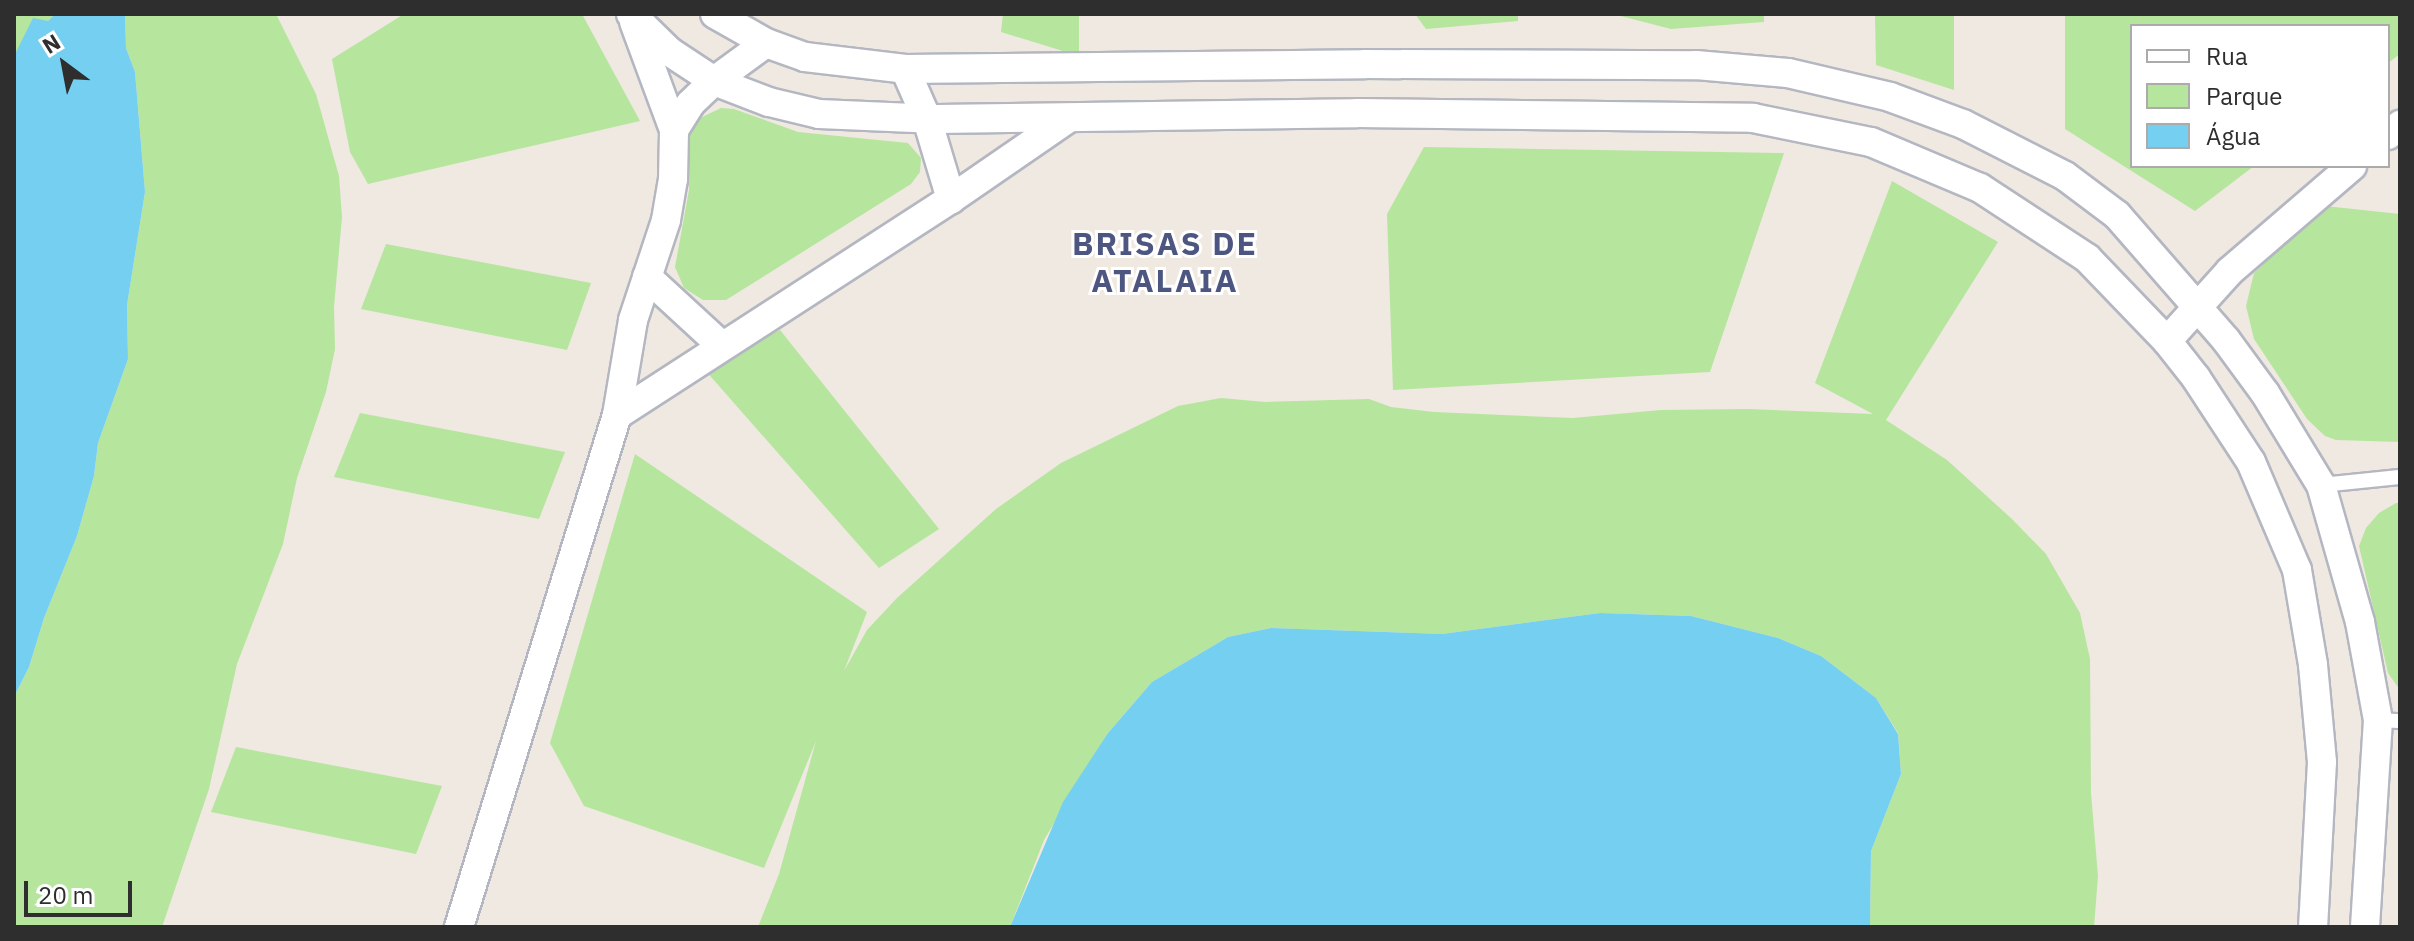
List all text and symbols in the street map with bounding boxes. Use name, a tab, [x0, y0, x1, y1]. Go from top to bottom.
north arrow	[24, 24, 104, 104]
legend	[2130, 24, 2390, 168]
text: N	[37, 27, 65, 60]
text: Rua	[2206, 40, 2248, 72]
text: Parque	[2206, 80, 2283, 112]
text: Água	[2206, 120, 2260, 152]
district label: BRISAS DE ATALAIA	[1072, 225, 1258, 300]
scale bar	[28, 865, 136, 915]
text: 20 m	[38, 879, 93, 911]

